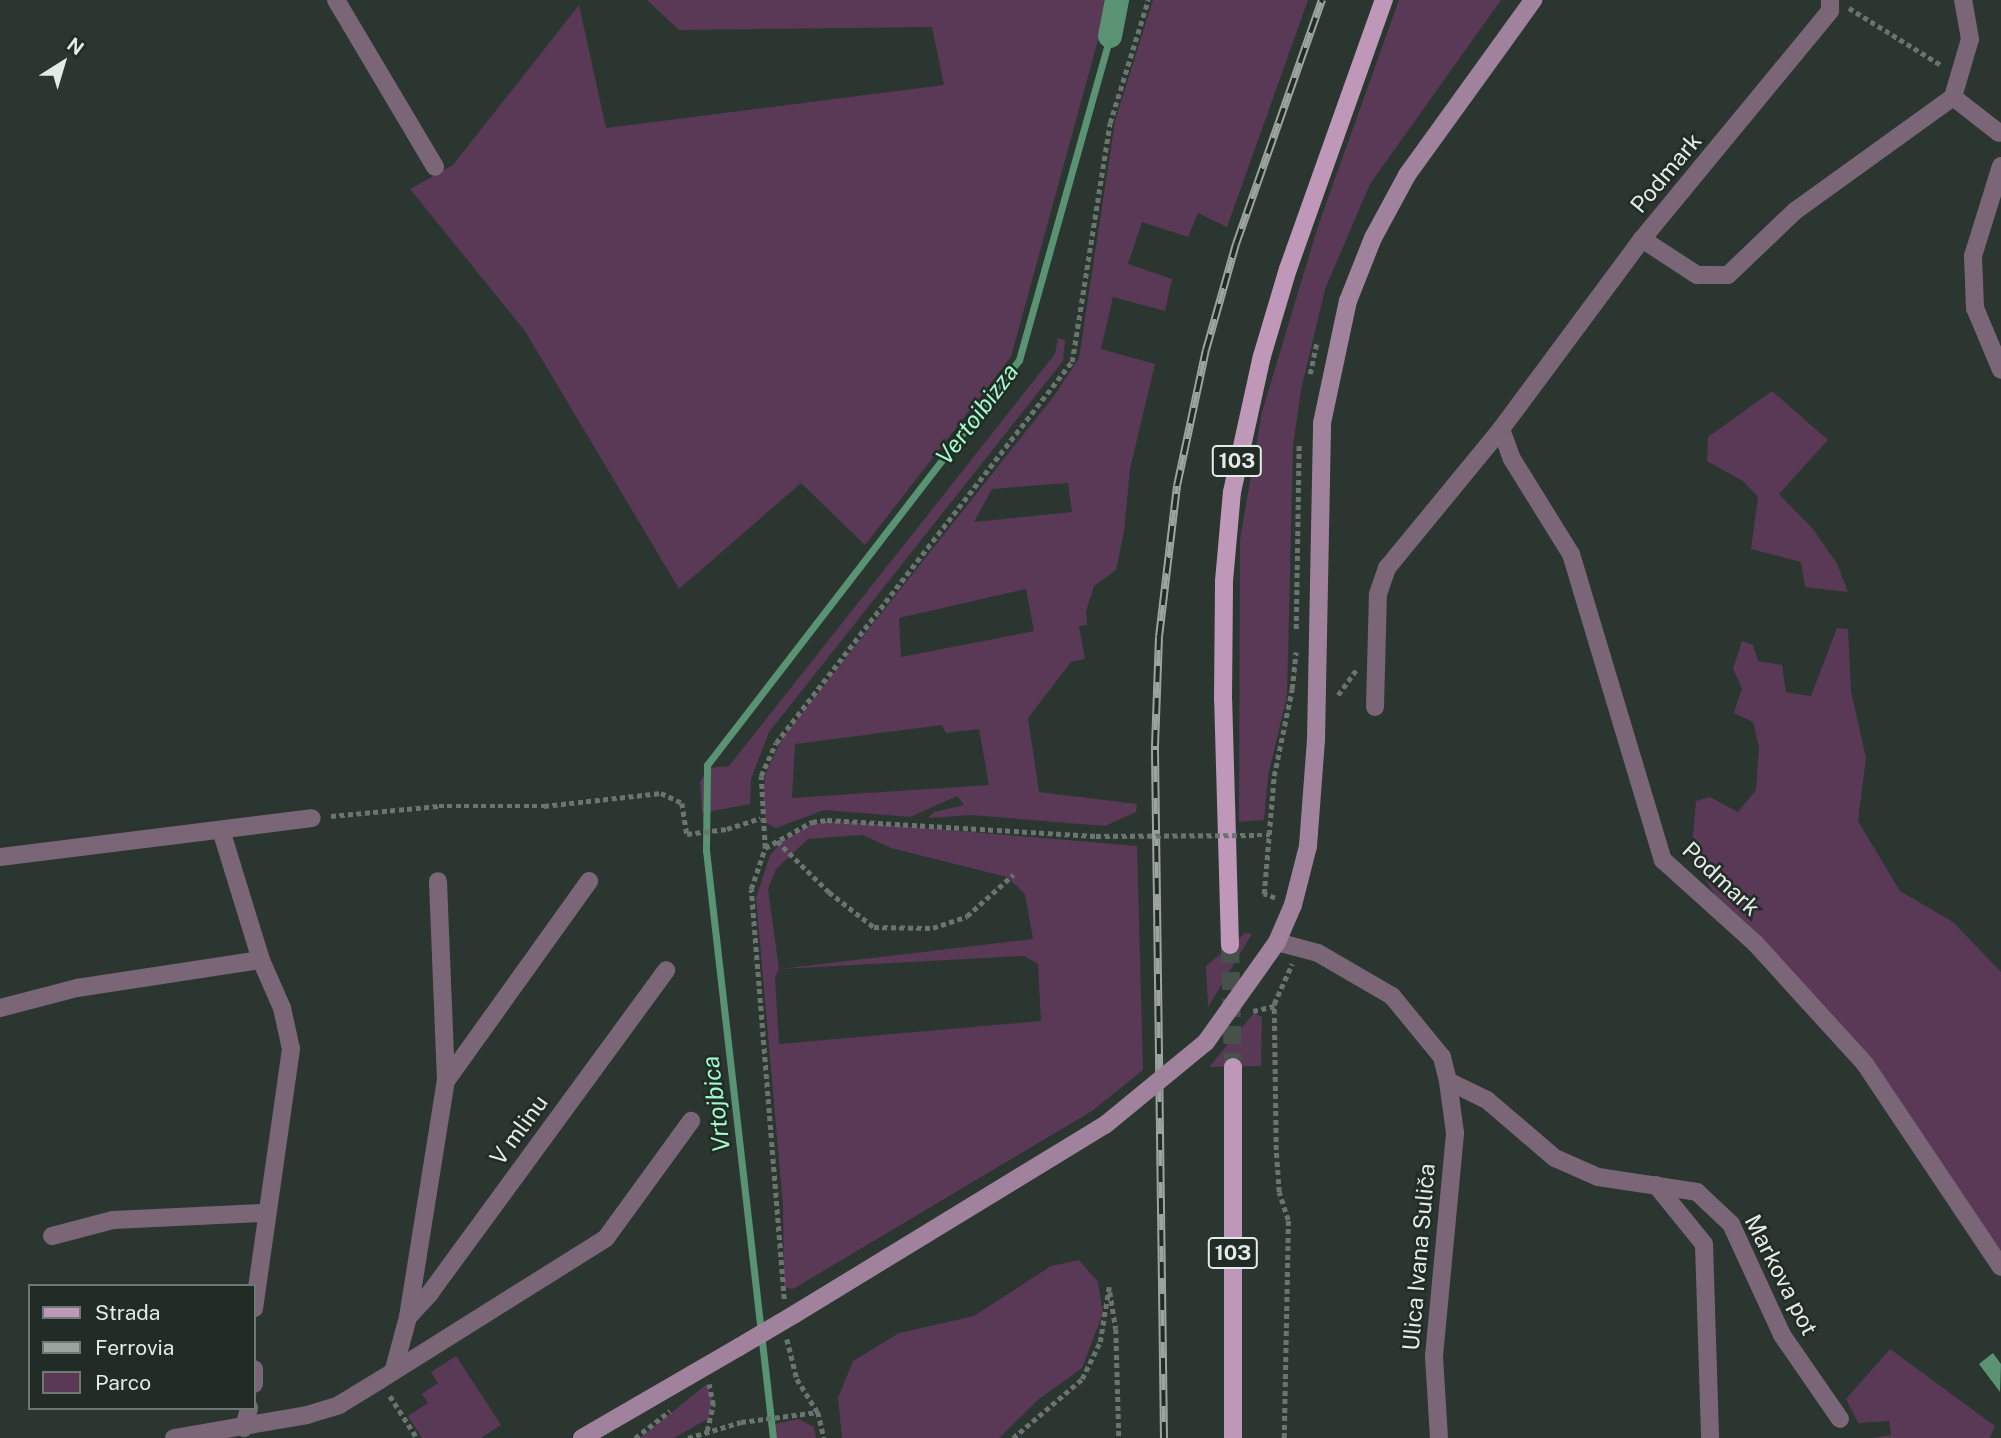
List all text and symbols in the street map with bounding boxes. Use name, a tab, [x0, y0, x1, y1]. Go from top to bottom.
north arrow	[28, 28, 98, 98]
text: N	[63, 33, 88, 59]
street label: Podmark	[1625, 127, 1707, 219]
water label: Vertoibizza	[930, 358, 1024, 470]
road number: 103	[1211, 444, 1263, 478]
street label: Podmark	[1677, 836, 1765, 922]
water label: Vrtojbica	[696, 1054, 736, 1154]
street label: V mlinu	[484, 1089, 554, 1171]
street label: Ulica Ivana Suliča	[1397, 1162, 1441, 1352]
street label: Markova pot	[1739, 1210, 1823, 1340]
road number: 103	[1207, 1236, 1259, 1270]
legend	[28, 1284, 256, 1410]
text: Strada	[95, 1300, 160, 1325]
text: Ferrovia	[95, 1335, 174, 1360]
text: Parco	[95, 1370, 151, 1395]

